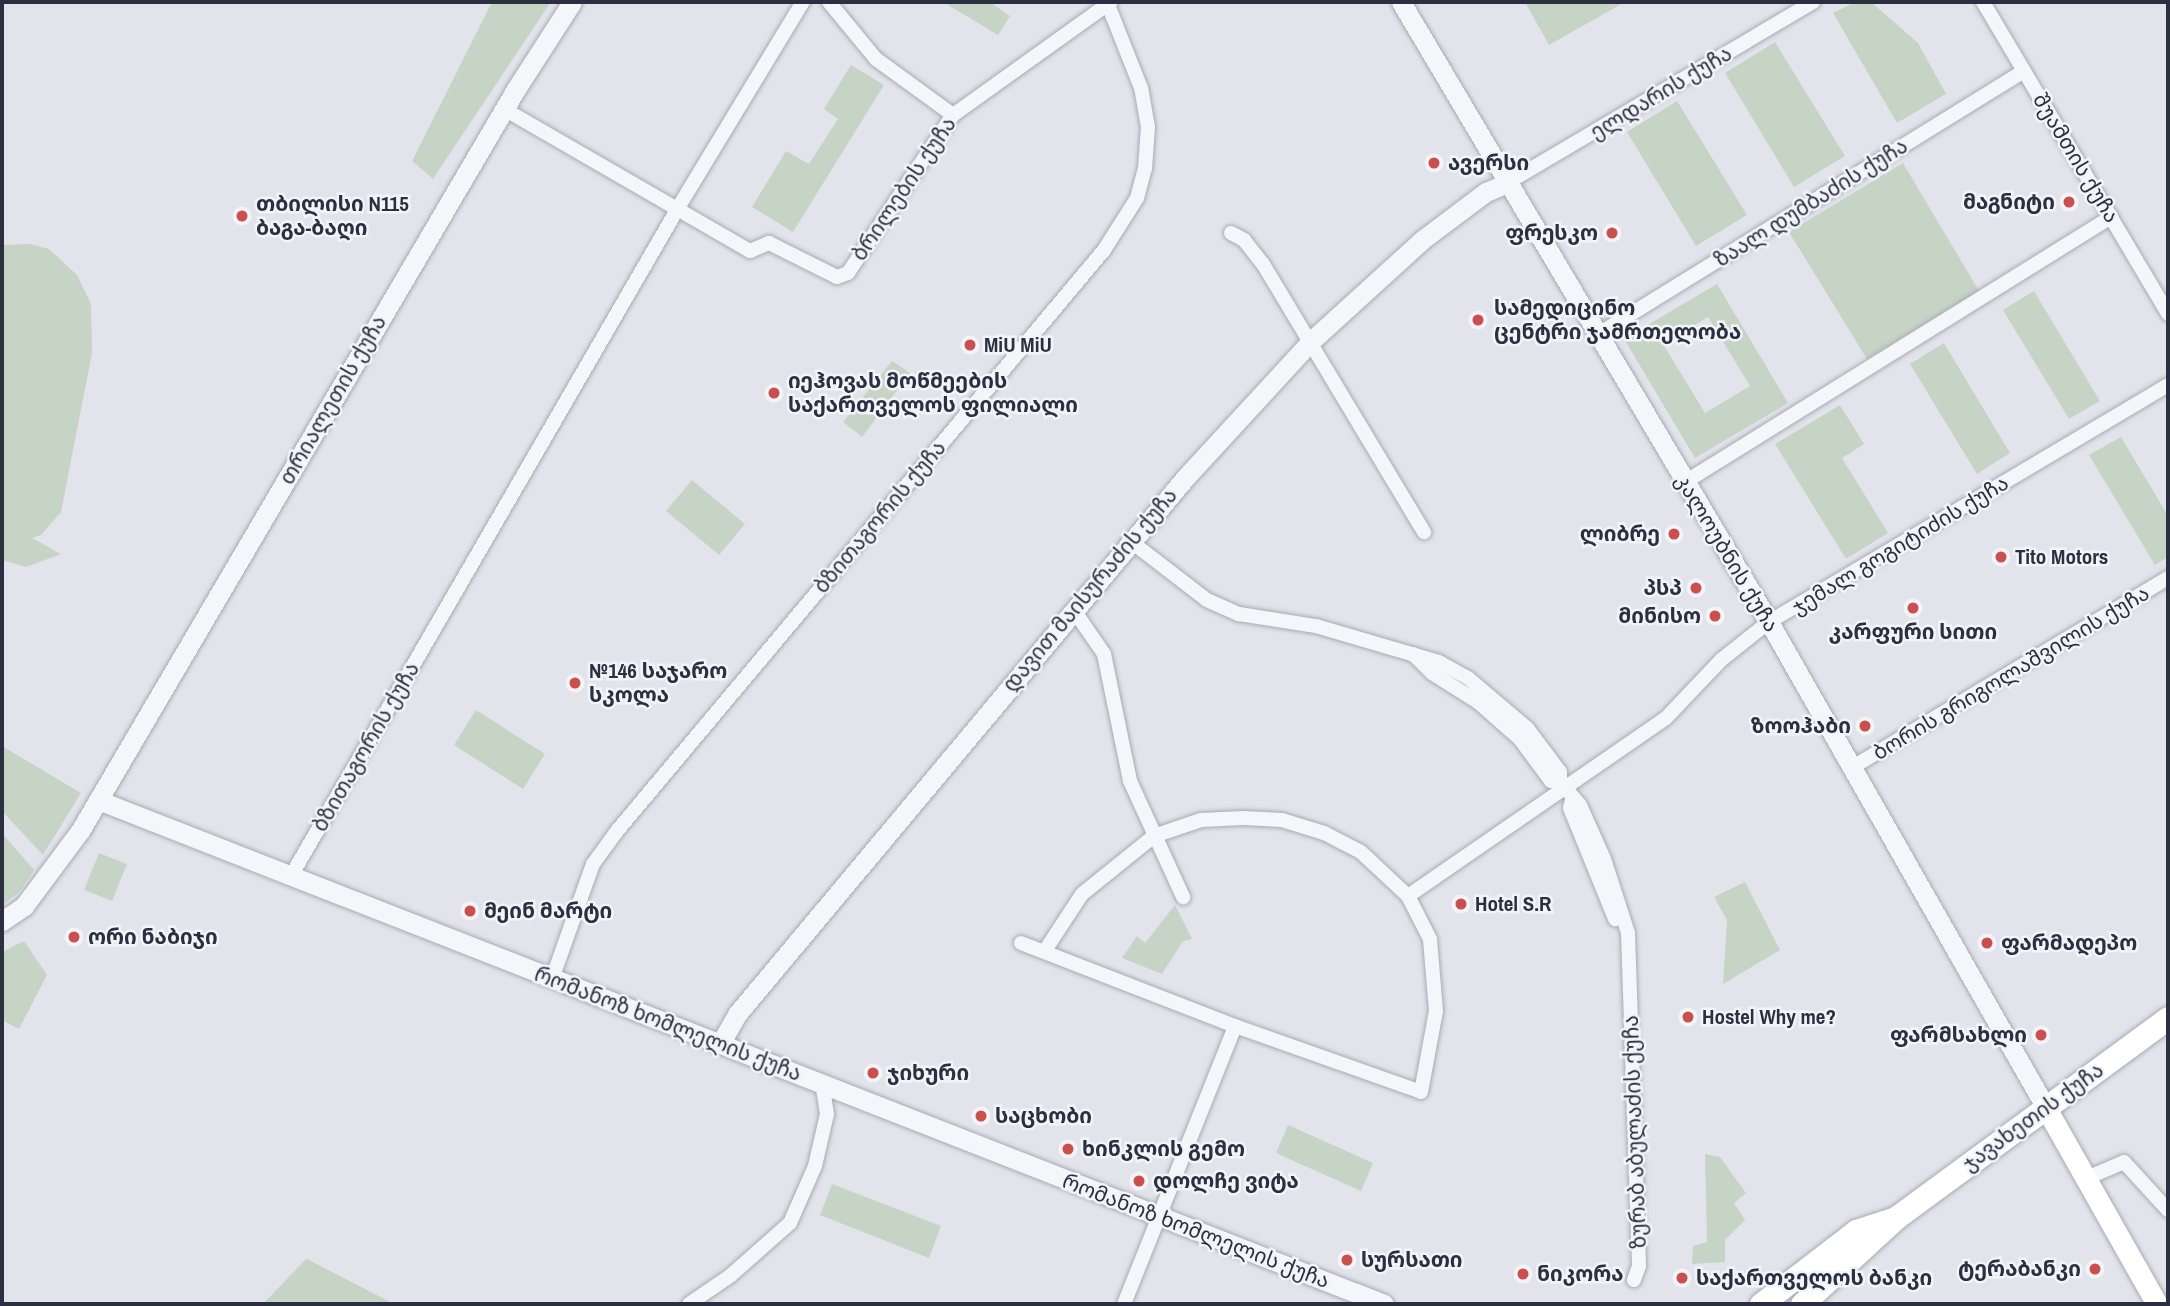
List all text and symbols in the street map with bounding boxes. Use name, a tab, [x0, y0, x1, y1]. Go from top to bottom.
street label: ელდარის ქუჩა	[1586, 41, 1736, 145]
street label: შუამთის ქუჩა	[2027, 89, 2125, 227]
street label: ბრილების ქუჩა	[847, 112, 961, 266]
street label: ზაალ დუმბაძის ქუჩა	[1710, 133, 1912, 273]
place label: ავერსი	[1448, 150, 1529, 176]
marker: ავერსი	[1426, 155, 1442, 171]
place label: მაგნიტი	[1963, 189, 2055, 215]
place label: თბილისი N115 ბაგა-ბაღი	[256, 191, 409, 241]
marker: მაგნიტი	[2061, 194, 2077, 210]
marker: თბილისი N115 ბაგა-ბაღი	[234, 208, 250, 224]
place label: ფრესკო	[1505, 220, 1598, 246]
marker: ფრესკო	[1604, 225, 1620, 241]
place label: სამედიცინო ცენტრი ჯამრთელობა	[1494, 295, 1741, 345]
marker: სამედიცინო ცენტრი ჯამრთელობა	[1468, 310, 1488, 330]
street label: თრიალეთის ქუჩა	[274, 311, 392, 489]
place label: MiU MiU	[984, 332, 1052, 358]
marker: MiU MiU	[962, 337, 978, 353]
place label: იეჰოვას მოწმეების საქართველოს ფილიალი	[788, 368, 1078, 418]
marker: იეჰოვას მოწმეების საქართველოს ფილიალი	[766, 385, 782, 401]
street label: ბზითაგორის ქუჩა	[809, 436, 951, 598]
street label: კალოუბნის ქუჩა	[1670, 470, 1784, 636]
street label: ჯემალ გოგიტიძის ქუჩა	[1787, 470, 2013, 620]
street label: დავით მაისურაძის ქუჩა	[997, 483, 1183, 697]
place label: ლიბრე	[1580, 521, 1660, 547]
marker: ლიბრე	[1666, 526, 1682, 542]
place label: Tito Motors	[2015, 544, 2108, 570]
marker: Tito Motors	[1993, 549, 2009, 565]
place label: პსპ	[1643, 575, 1682, 601]
marker: პსპ	[1688, 580, 1704, 596]
street label: ბორის გრიგოლაშვილის ქუჩა	[1868, 580, 2154, 766]
marker: კარფური სითი	[1905, 600, 1921, 616]
place label: მინისო	[1618, 603, 1701, 629]
marker: მინისო	[1707, 608, 1723, 624]
place label: კარფური სითი	[1829, 619, 1997, 645]
street label: ბზითაგორის ქუჩა	[307, 658, 425, 836]
place label: №146 საჯარო სკოლა	[589, 658, 727, 708]
marker: №146 საჯარო სკოლა	[567, 675, 583, 691]
place label: ზოოჰაბი	[1751, 713, 1851, 739]
marker: ზოოჰაბი	[1857, 718, 1873, 734]
place label: Hotel S.R	[1475, 891, 1552, 917]
marker: Hotel S.R	[1453, 896, 1469, 912]
place label: მეინ მარტი	[484, 898, 612, 924]
marker: მეინ მარტი	[462, 903, 478, 919]
place label: ორი ნაბიჯი	[88, 924, 218, 950]
marker: ორი ნაბიჯი	[66, 929, 82, 945]
place label: ფარმადეპო	[2001, 930, 2137, 956]
marker: ფარმადეპო	[1979, 935, 1995, 951]
street label: რომანოზ ხომლელის ქუჩა	[531, 961, 805, 1087]
place label: Hostel Why me?	[1702, 1004, 1836, 1030]
marker: Hostel Why me?	[1680, 1009, 1696, 1025]
street label: ზურაბ აბულაძის ქუჩა	[1618, 1015, 1652, 1249]
place label: ფარმსახლი	[1890, 1022, 2027, 1048]
marker: ფარმსახლი	[2033, 1027, 2049, 1043]
street label: ჯავახეთის ქუჩა	[1958, 1057, 2108, 1177]
place label: ჯიხური	[887, 1060, 969, 1086]
marker: ჯიხური	[865, 1065, 881, 1081]
place label: საცხობი	[995, 1103, 1092, 1129]
marker: საცხობი	[973, 1108, 989, 1124]
place label: ხინკლის გემო	[1082, 1136, 1245, 1162]
marker: ხინკლის გემო	[1060, 1141, 1076, 1157]
street label: რომანოზ ხომლელის ქუჩა	[1059, 1168, 1333, 1294]
place label: დოლჩე ვიტა	[1153, 1168, 1299, 1194]
marker: დოლჩე ვიტა	[1131, 1173, 1147, 1189]
place label: სურსათი	[1361, 1247, 1463, 1273]
marker: სურსათი	[1339, 1252, 1355, 1268]
place label: ტერაბანკი	[1958, 1256, 2081, 1282]
place label: ნიკორა	[1537, 1261, 1624, 1287]
marker: ტერაბანკი	[2087, 1261, 2103, 1277]
place label: საქართველოს ბანკი	[1696, 1265, 1932, 1291]
marker: ნიკორა	[1515, 1266, 1531, 1282]
marker: საქართველოს ბანკი	[1674, 1270, 1690, 1286]

